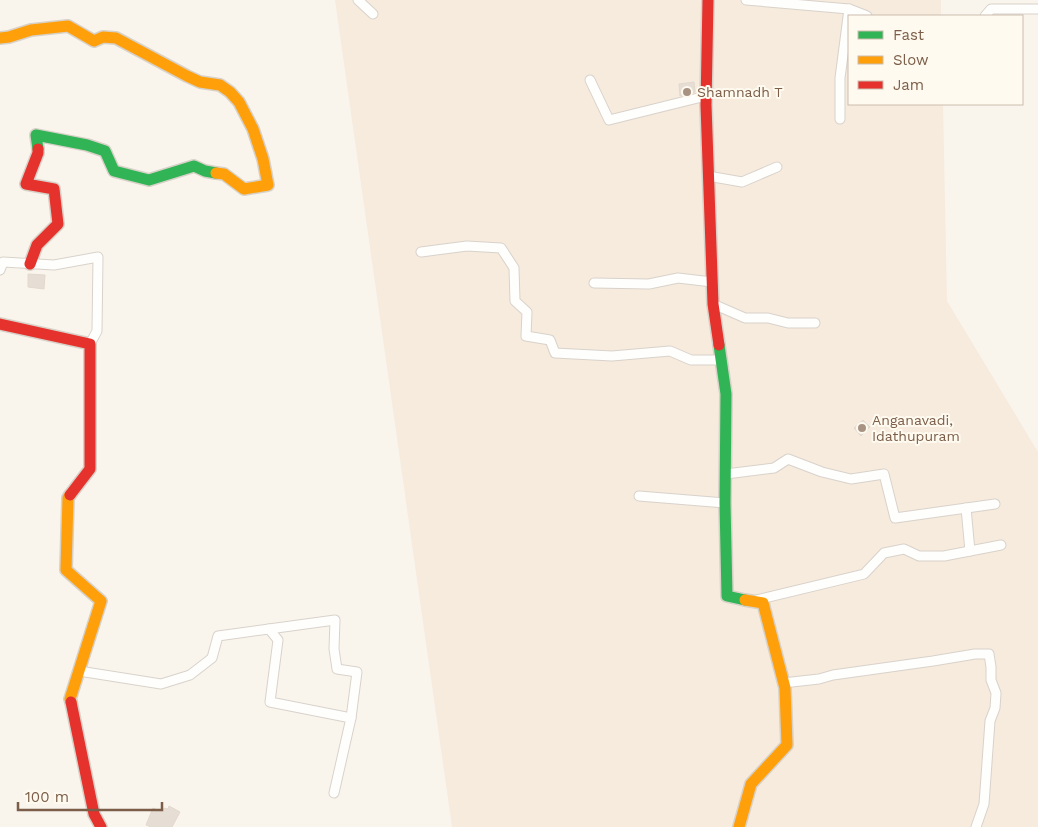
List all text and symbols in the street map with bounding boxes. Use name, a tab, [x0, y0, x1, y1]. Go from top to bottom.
legend	[848, 15, 1023, 105]
text: Fast	[893, 26, 925, 44]
text: Slow	[893, 51, 929, 69]
text: Jam	[893, 76, 924, 94]
place label: Shamnadh T	[697, 84, 783, 100]
marker: Shamnadh T	[681, 86, 693, 98]
place label: Anganavadi, Idathupuram	[872, 412, 960, 444]
marker: Anganavadi, Idathupuram	[856, 422, 868, 434]
scale bar	[18, 780, 161, 812]
text: 100 m	[25, 788, 69, 806]

